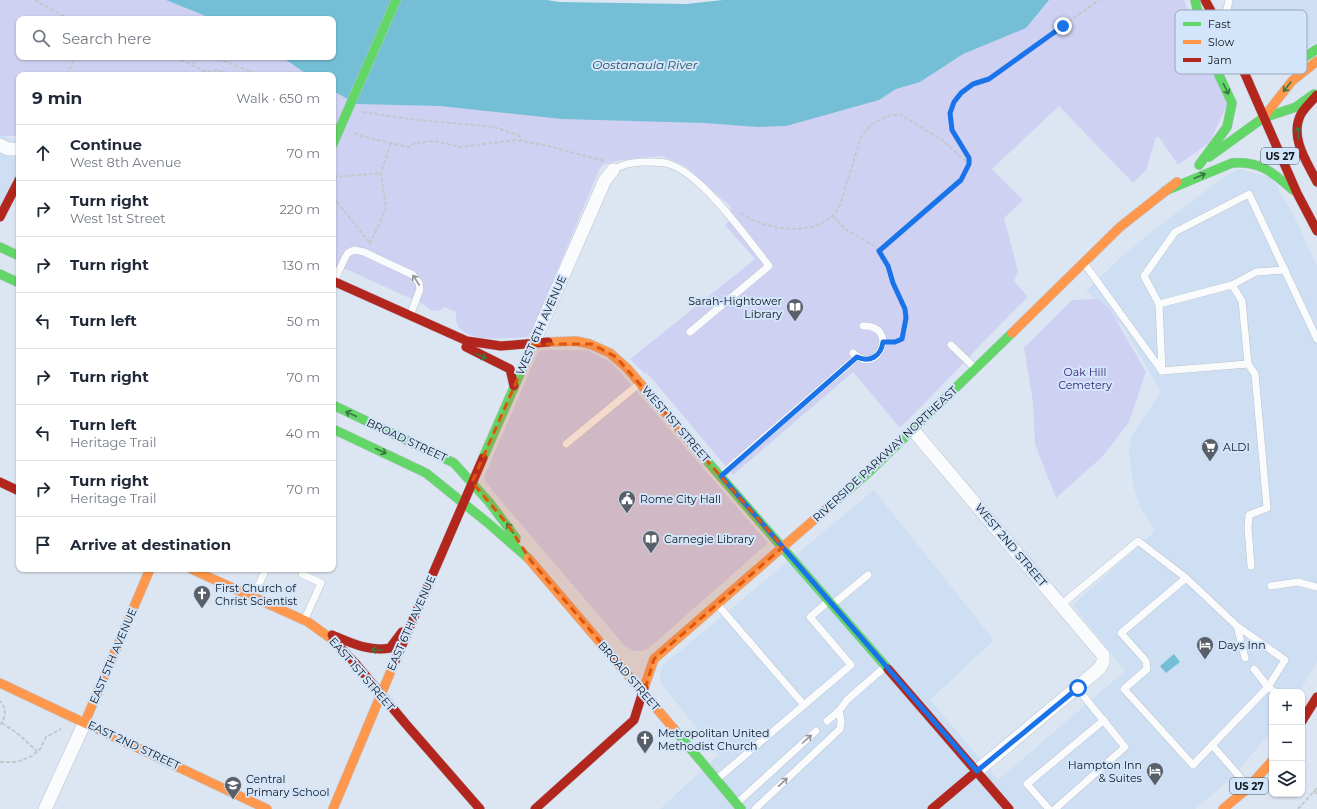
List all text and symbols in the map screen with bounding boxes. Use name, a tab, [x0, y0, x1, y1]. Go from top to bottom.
legend	[1175, 10, 1307, 74]
search box	[16, 16, 336, 60]
route end	[1054, 17, 1072, 35]
text: Fast	[1208, 17, 1232, 31]
icon: search	[30, 27, 52, 49]
text: Search here	[62, 29, 151, 48]
text: Slow	[1208, 35, 1234, 49]
text: Jam	[1207, 53, 1232, 67]
water label: Oostanaula River	[592, 57, 698, 72]
one-way arrow	[1283, 81, 1292, 92]
one-way arrow	[1223, 83, 1230, 95]
text: 9 min	[32, 88, 82, 108]
text: Walk · 650 m	[236, 90, 320, 106]
one-way arrow	[1294, 127, 1302, 140]
text: Continue	[70, 135, 142, 154]
icon: ahead	[32, 142, 54, 164]
text: 70 m	[287, 145, 320, 161]
road number: US 27	[1261, 148, 1299, 164]
text: West 8th Avenue	[70, 154, 181, 170]
one-way arrow	[1194, 172, 1206, 180]
text: Turn right	[70, 191, 149, 210]
icon: right	[32, 198, 54, 220]
text: 220 m	[279, 201, 320, 217]
text: West 1st Street	[70, 210, 166, 226]
icon: right	[32, 254, 54, 276]
text: Turn right	[70, 255, 149, 274]
text: 130 m	[282, 257, 320, 273]
street label: WEST 6TH AVENUE	[513, 273, 569, 377]
one-way arrow	[412, 275, 420, 286]
place label: Sarah-Hightower Library	[688, 294, 782, 321]
library icon: Sarah-Hightower Library	[785, 297, 805, 322]
icon: left	[32, 310, 54, 332]
text: Turn left	[70, 311, 137, 330]
text: 50 m	[287, 313, 320, 329]
one-way arrow	[474, 352, 486, 360]
park label: Oak Hill Cemetery	[1058, 365, 1112, 392]
icon: right	[32, 366, 54, 388]
text: Turn right	[70, 367, 149, 386]
text: 70 m	[287, 369, 320, 385]
street label: WEST 1ST STREET	[639, 383, 714, 466]
street label: RIVERSIDE PARKWAY NORTHEAST	[810, 383, 961, 525]
one-way arrow	[346, 410, 358, 417]
text: Turn left	[70, 415, 137, 434]
street label: BROAD STREET	[365, 415, 450, 465]
icon: left	[32, 422, 54, 444]
text: 40 m	[286, 425, 320, 441]
text: Heritage Trail	[70, 434, 156, 450]
supermarket icon: ALDI	[1200, 437, 1220, 462]
place label: ALDI	[1223, 440, 1250, 454]
one-way arrow	[375, 448, 387, 455]
text: Turn right	[70, 471, 149, 490]
icon: right	[32, 478, 54, 500]
text: 70 m	[287, 481, 320, 497]
public building icon: Rome City Hall	[617, 489, 637, 514]
text: Heritage Trail	[70, 490, 156, 506]
place label: Rome City Hall	[640, 492, 721, 506]
street label: WEST 2ND STREET	[972, 501, 1050, 590]
one-way arrow	[506, 523, 514, 534]
library icon: Carnegie Library	[641, 529, 661, 554]
place label: Carnegie Library	[664, 532, 754, 546]
icon: arrive	[32, 534, 54, 556]
text: Arrive at destination	[70, 535, 231, 554]
street label: EAST 6TH AVENUE	[384, 573, 438, 673]
place label: First Church of Christ Scientist	[215, 581, 298, 608]
church icon: First Church of Christ Scientist	[192, 584, 212, 609]
street label: EAST 5TH AVENUE	[86, 606, 140, 706]
street label: EAST 1ST STREET	[326, 634, 398, 714]
hotel icon: Days Inn	[1195, 635, 1215, 660]
place label: Days Inn	[1218, 638, 1266, 652]
street label: BROAD STREET	[595, 639, 663, 714]
one-way arrow	[371, 646, 384, 653]
route start	[1069, 679, 1087, 697]
map controls	[1269, 689, 1305, 797]
button: +	[1269, 689, 1305, 725]
street label: EAST 2ND STREET	[86, 717, 183, 773]
button: −	[1269, 725, 1305, 761]
place label: Metropolitan United Methodist Church	[658, 726, 769, 753]
church icon: Metropolitan United Methodist Church	[635, 729, 655, 754]
one-way arrow	[802, 735, 812, 744]
place label: Hampton Inn & Suites	[1068, 758, 1143, 785]
hotel icon: Hampton Inn & Suites	[1145, 761, 1165, 786]
button: layers	[1269, 761, 1305, 797]
place label: Central Primary School	[246, 772, 329, 799]
school or university icon: Central Primary School	[223, 775, 243, 800]
one-way arrow	[778, 777, 788, 787]
road number: US 27	[1230, 778, 1268, 794]

